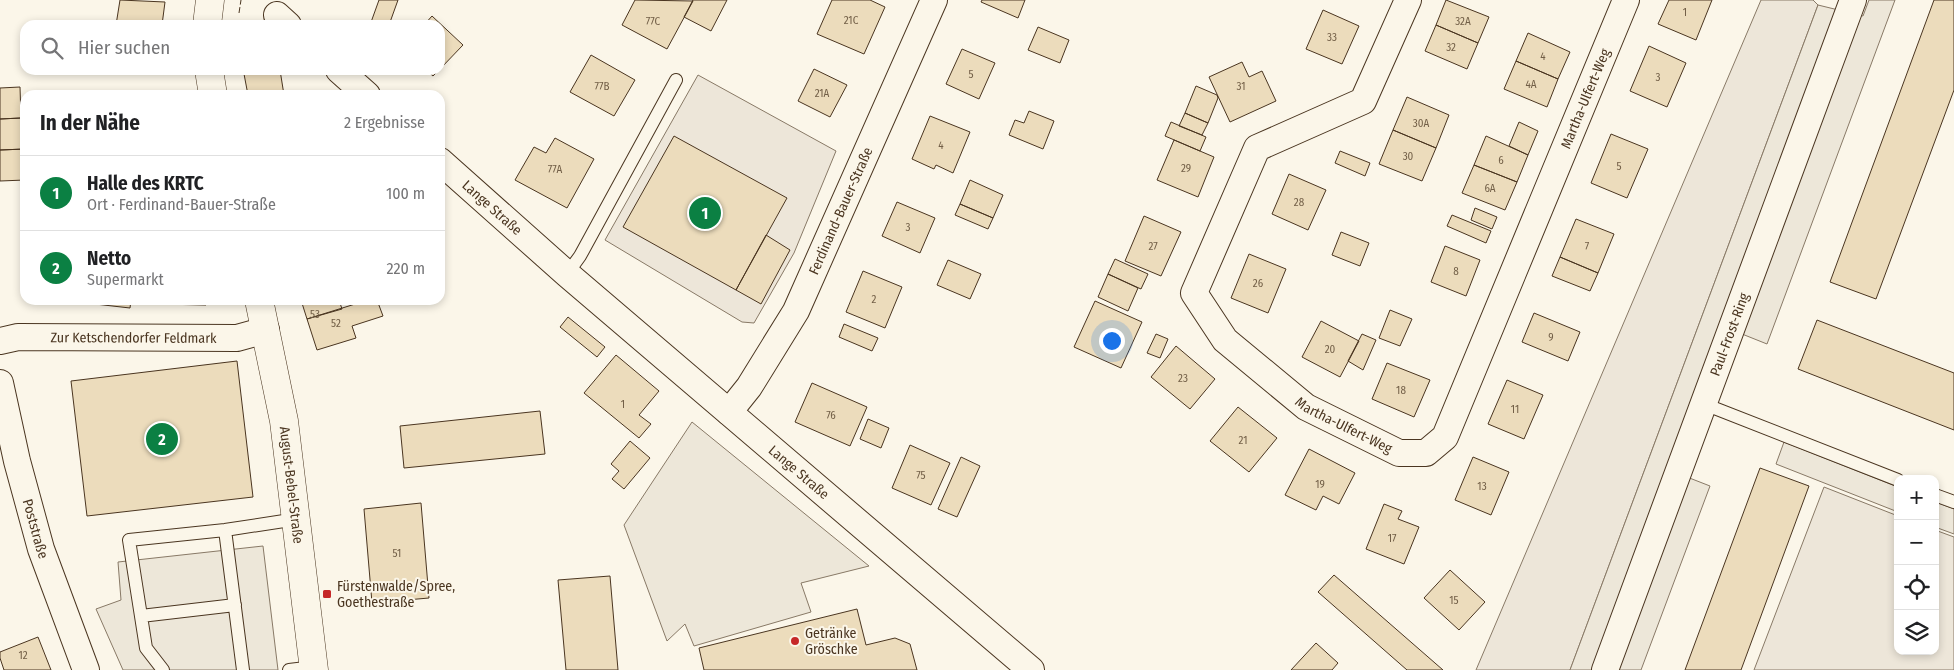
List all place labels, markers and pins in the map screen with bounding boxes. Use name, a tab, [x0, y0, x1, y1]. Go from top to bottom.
pin: 1	[689, 194, 721, 232]
pin: 2	[146, 420, 178, 458]
place label: Fürstenwalde/Spree, Goethestraße	[337, 578, 455, 611]
marker: Fürstenwalde/Spree, Goethestraße	[321, 588, 333, 600]
place label: Getränke Gröschke	[805, 625, 858, 658]
marker: Getränke Gröschke	[789, 635, 801, 647]

